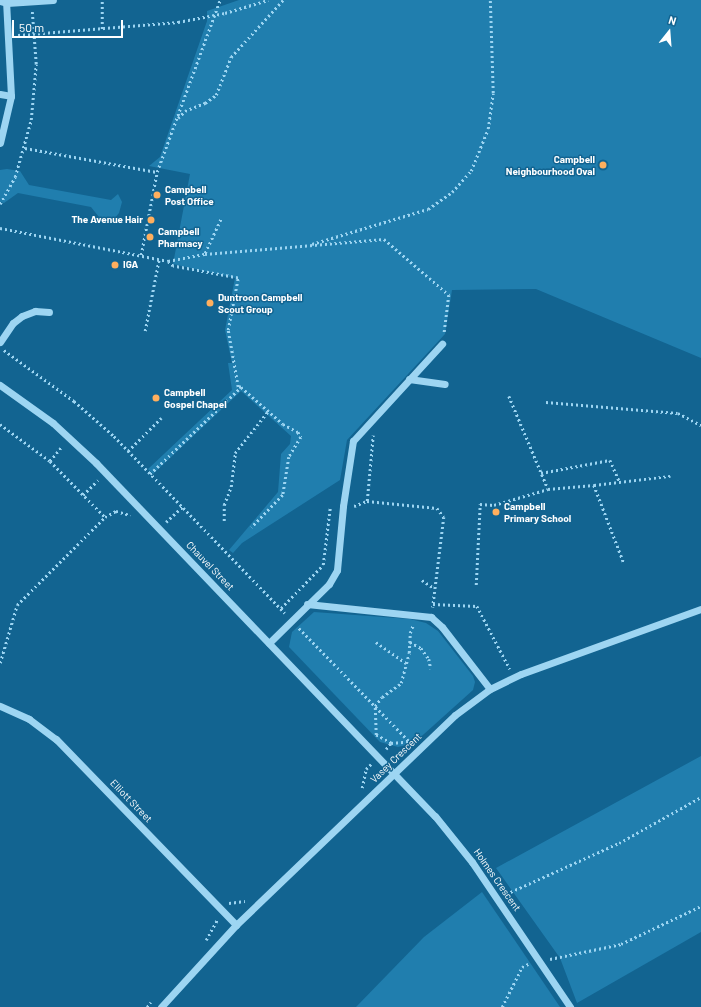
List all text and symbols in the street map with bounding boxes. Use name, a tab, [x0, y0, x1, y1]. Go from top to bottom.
scale bar	[14, 12, 125, 38]
north arrow	[649, 12, 689, 52]
text: N	[667, 13, 678, 27]
text: 50 m	[19, 20, 44, 34]
place label: Campbell Neighbourhood Oval	[506, 153, 595, 176]
marker: Campbell Neighbourhood Oval	[598, 160, 608, 170]
place label: Campbell Post Office	[165, 183, 214, 206]
marker: Campbell Post Office	[152, 190, 162, 200]
place label: The Avenue Hair	[71, 214, 143, 226]
marker: The Avenue Hair	[146, 215, 156, 225]
place label: Campbell Pharmacy	[158, 225, 202, 248]
marker: Campbell Pharmacy	[145, 232, 155, 242]
place label: IGA	[123, 259, 138, 271]
marker: IGA	[110, 260, 120, 270]
place label: Duntroon Campbell Scout Group	[218, 291, 302, 314]
marker: Duntroon Campbell Scout Group	[205, 298, 215, 308]
place label: Campbell Gospel Chapel	[164, 386, 227, 410]
marker: Campbell Gospel Chapel	[151, 393, 161, 403]
place label: Campbell Primary School	[504, 500, 571, 524]
marker: Campbell Primary School	[491, 507, 501, 517]
street label: Chauvel Street	[184, 539, 236, 593]
street label: Vasey Crescent	[368, 731, 424, 785]
street label: Elliott Street	[108, 777, 154, 825]
street label: Holmes Crescent	[471, 846, 523, 914]

